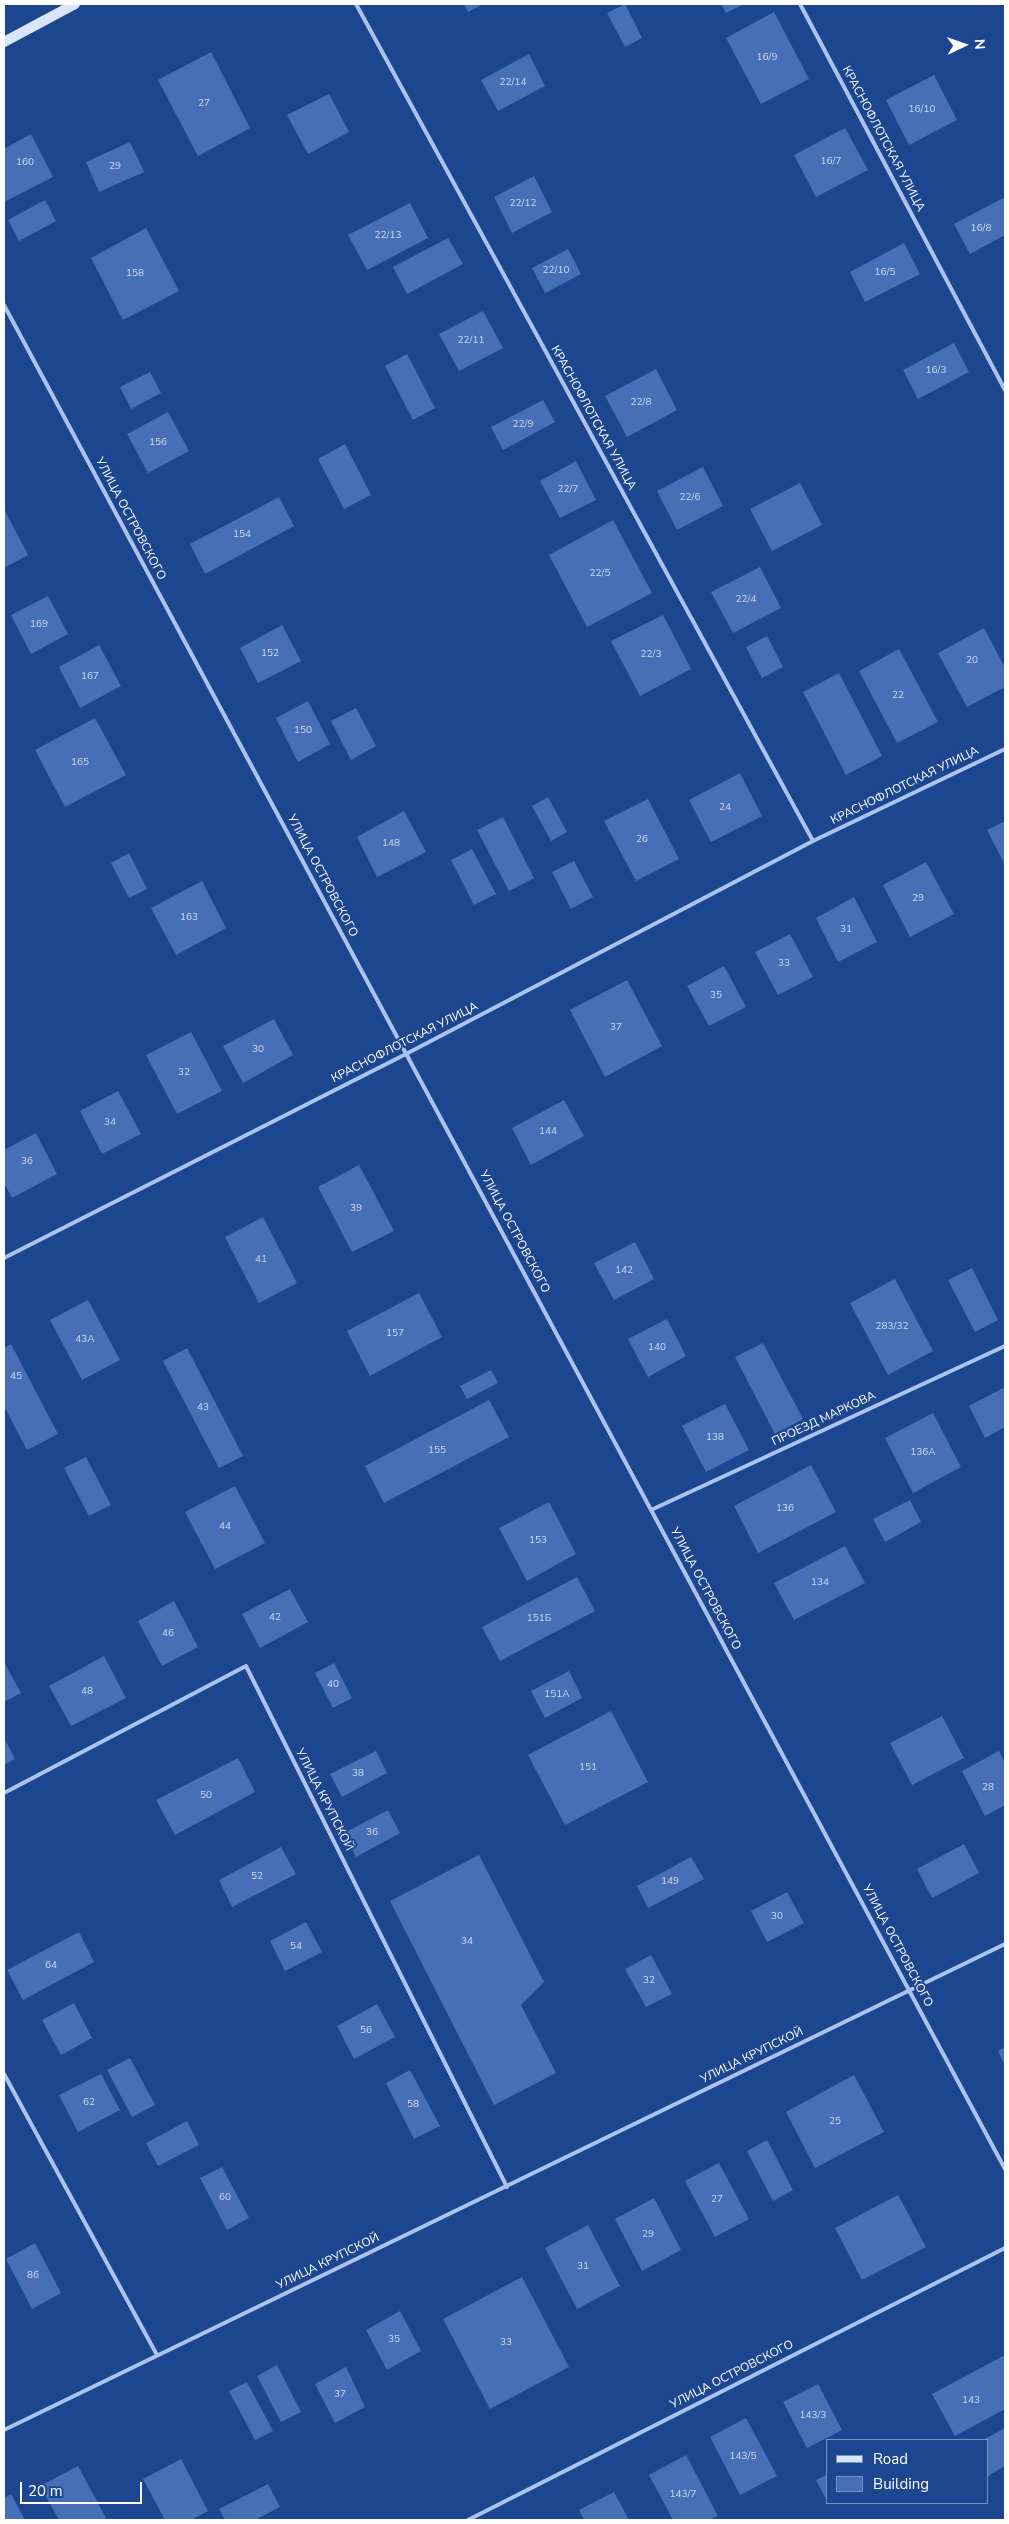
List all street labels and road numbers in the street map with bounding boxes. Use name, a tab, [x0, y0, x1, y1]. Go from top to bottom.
street label: КРАСНОФЛОТСКАЯ УЛИЦА	[838, 64, 928, 214]
street label: КРАСНОФЛОТСКАЯ УЛИЦА	[547, 343, 639, 493]
street label: УЛИЦА ОСТРОВСКОГО	[92, 455, 168, 583]
street label: КРАСНОФЛОТСКАЯ УЛИЦА	[829, 744, 981, 828]
street label: УЛИЦА ОСТРОВСКОГО	[284, 812, 360, 940]
street label: КРАСНОФЛОТСКАЯ УЛИЦА	[329, 1000, 481, 1086]
street label: УЛИЦА ОСТРОВСКОГО	[476, 1168, 552, 1296]
street label: ПРОЕЗД МАРКОВА	[770, 1389, 878, 1449]
street label: УЛИЦА ОСТРОВСКОГО	[667, 1525, 743, 1653]
street label: УЛИЦА КРУПСКОЙ	[292, 1747, 356, 1853]
street label: УЛИЦА ОСТРОВСКОГО	[859, 1882, 935, 2010]
street label: УЛИЦА КРУПСКОЙ	[698, 2025, 806, 2087]
street label: УЛИЦА КРУПСКОЙ	[274, 2231, 382, 2293]
street label: УЛИЦА ОСТРОВСКОГО	[668, 2338, 796, 2412]

